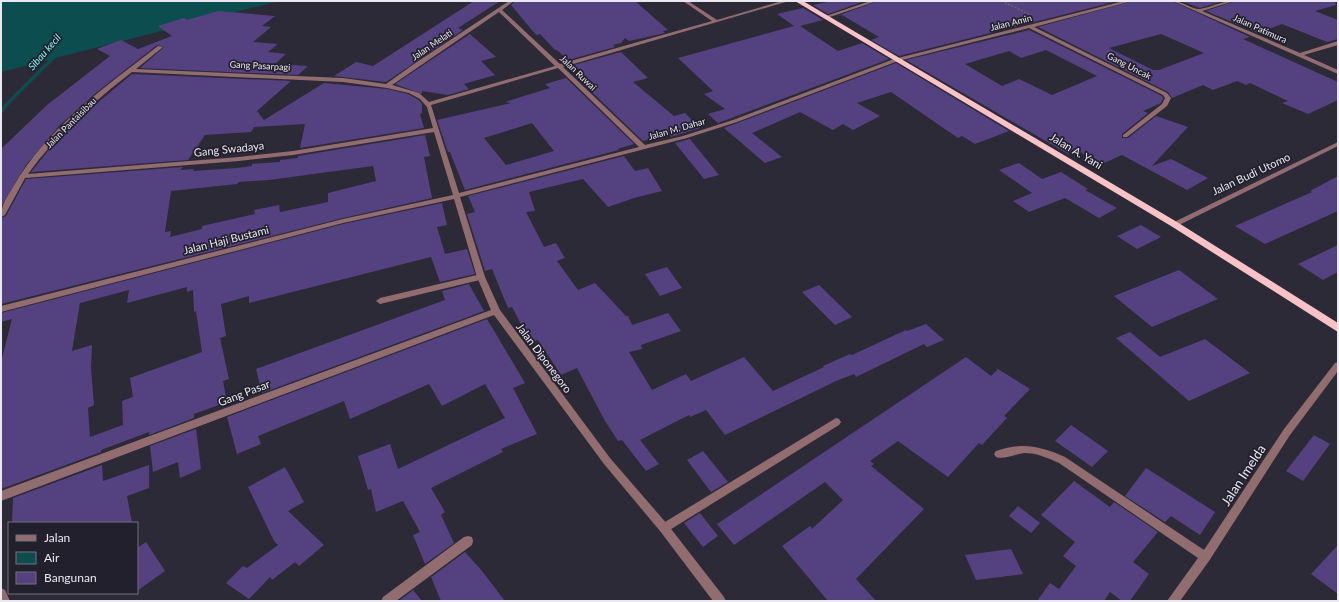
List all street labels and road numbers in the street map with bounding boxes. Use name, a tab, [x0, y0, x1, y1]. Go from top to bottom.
street label: Jalan Amin	[989, 12, 1033, 33]
street label: Jalan Patimura	[1232, 12, 1289, 45]
street label: Jalan Melati	[409, 27, 455, 62]
street label: Gang Uncak	[1105, 50, 1153, 82]
street label: Jalan Ruwai	[558, 53, 599, 93]
street label: Gang Pasarpagi	[229, 58, 291, 73]
street label: Jalan Pantaisibau	[43, 95, 98, 150]
street label: Jalan M. Dahar	[647, 115, 707, 142]
street label: Jalan A. Yani	[1048, 130, 1105, 171]
street label: Gang Swadaya	[193, 138, 265, 159]
street label: Jalan Budi Utomo	[1209, 150, 1292, 197]
street label: Jalan Haji Bustami	[182, 223, 270, 256]
street label: Jalan Diponegoro	[514, 320, 575, 395]
street label: Gang Pasar	[216, 377, 271, 408]
street label: Jalan Imelda	[1217, 441, 1269, 509]

